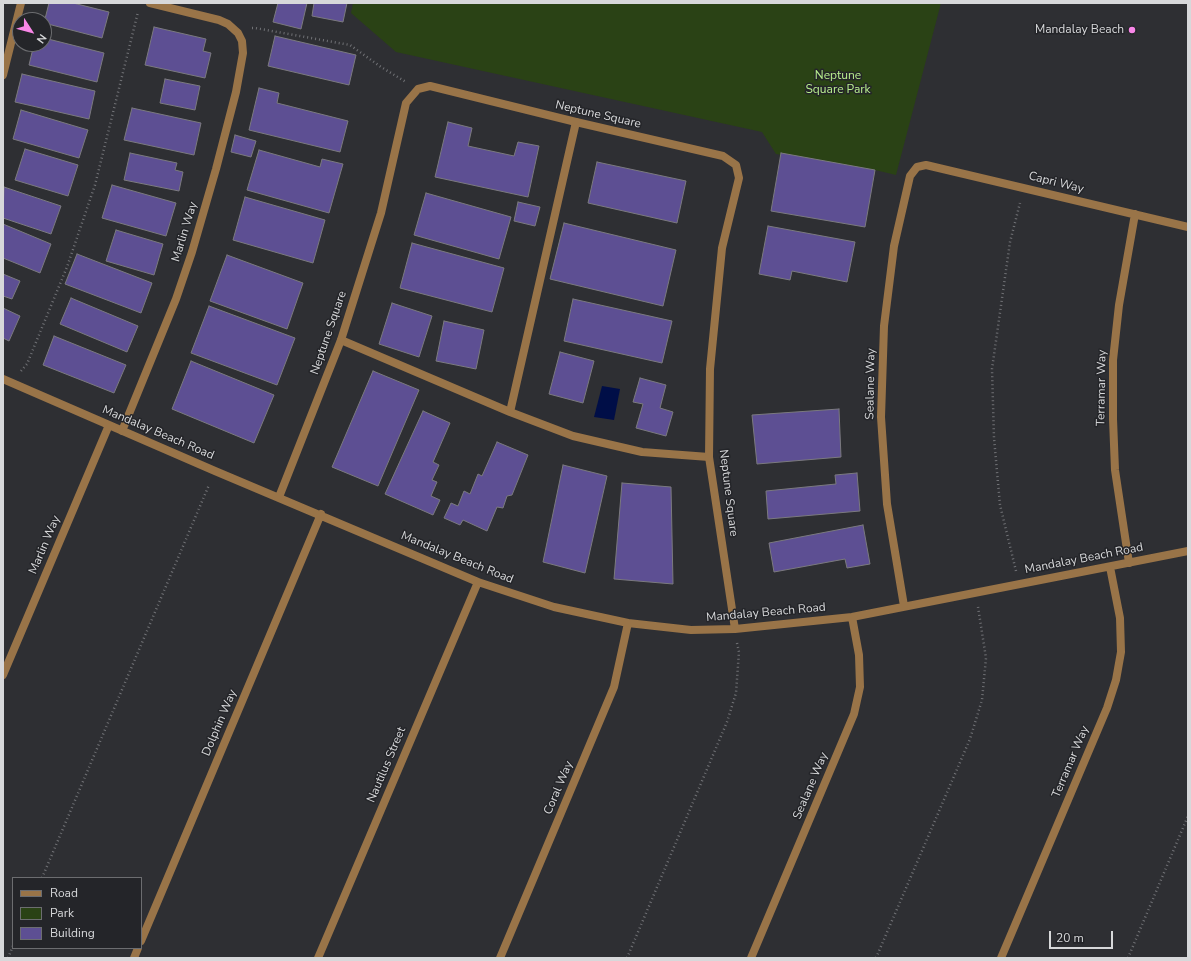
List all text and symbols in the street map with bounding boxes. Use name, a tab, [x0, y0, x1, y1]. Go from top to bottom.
north arrow	[12, 12, 52, 52]
place label: Mandalay Beach	[1035, 23, 1124, 37]
marker: Mandalay Beach	[1127, 25, 1137, 35]
text: N	[33, 31, 50, 46]
park label: Neptune Square Park	[805, 69, 871, 97]
street label: Neptune Square	[554, 98, 642, 132]
street label: Capri Way	[1027, 169, 1085, 197]
street label: Marlin Way	[169, 200, 201, 264]
street label: Neptune Square	[308, 289, 350, 377]
street label: Sealane Way	[863, 348, 879, 420]
street label: Terramar Way	[1094, 350, 1110, 426]
street label: Mandalay Beach Road	[100, 403, 216, 463]
street label: Neptune Square	[716, 449, 740, 537]
street label: Marlin Way	[26, 514, 64, 576]
street label: Mandalay Beach Road	[399, 529, 515, 587]
street label: Mandalay Beach Road	[1024, 540, 1144, 578]
street label: Mandalay Beach Road	[706, 601, 826, 625]
street label: Dolphin Way	[200, 688, 240, 758]
street label: Terramar Way	[1049, 724, 1093, 800]
street label: Nautilus Street	[365, 725, 409, 805]
street label: Sealane Way	[790, 750, 832, 822]
street label: Coral Way	[541, 759, 577, 817]
legend	[12, 877, 142, 949]
text: Road	[50, 885, 78, 901]
text: Park	[50, 905, 74, 921]
scale bar	[1051, 923, 1115, 949]
text: Building	[50, 925, 95, 941]
text: 20 m	[1056, 930, 1084, 946]

